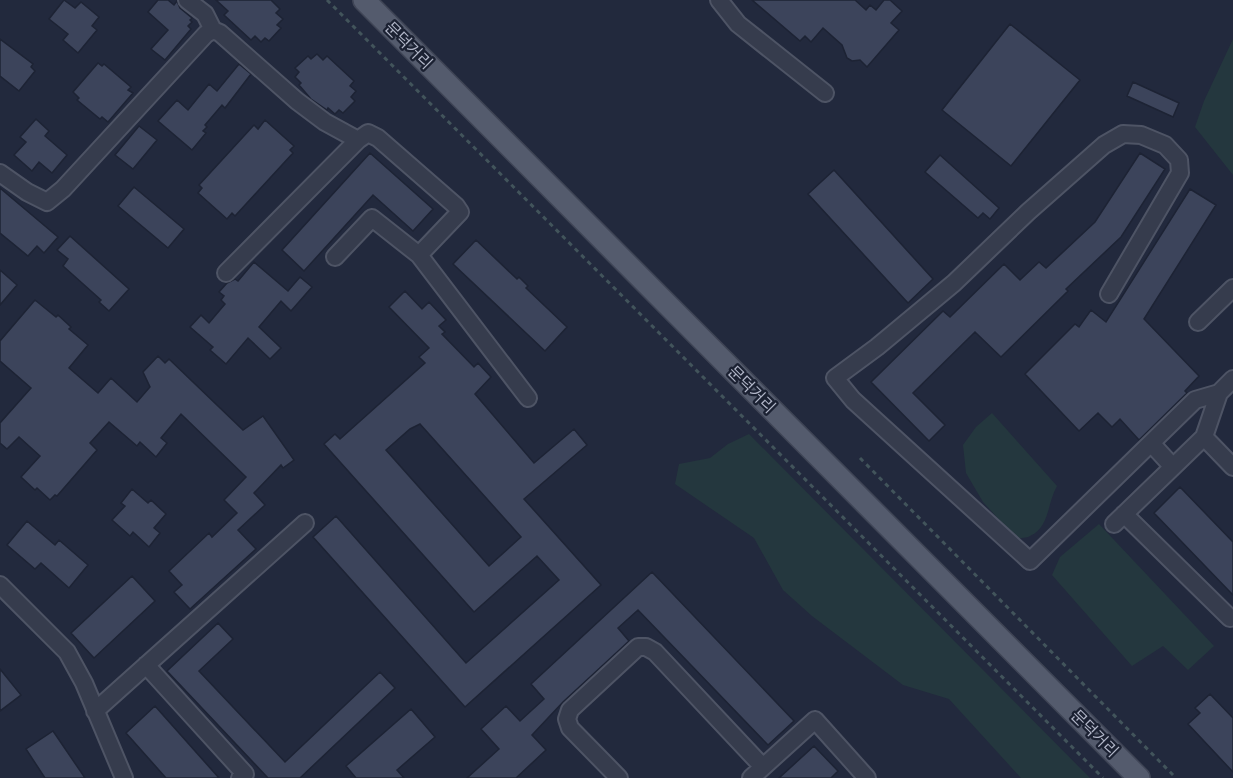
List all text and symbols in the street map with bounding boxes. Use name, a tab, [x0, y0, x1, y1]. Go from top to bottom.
street label: 문덕거리	[380, 16, 438, 74]
street label: 문덕거리	[723, 360, 781, 418]
street label: 문덕거리	[1066, 704, 1124, 762]

